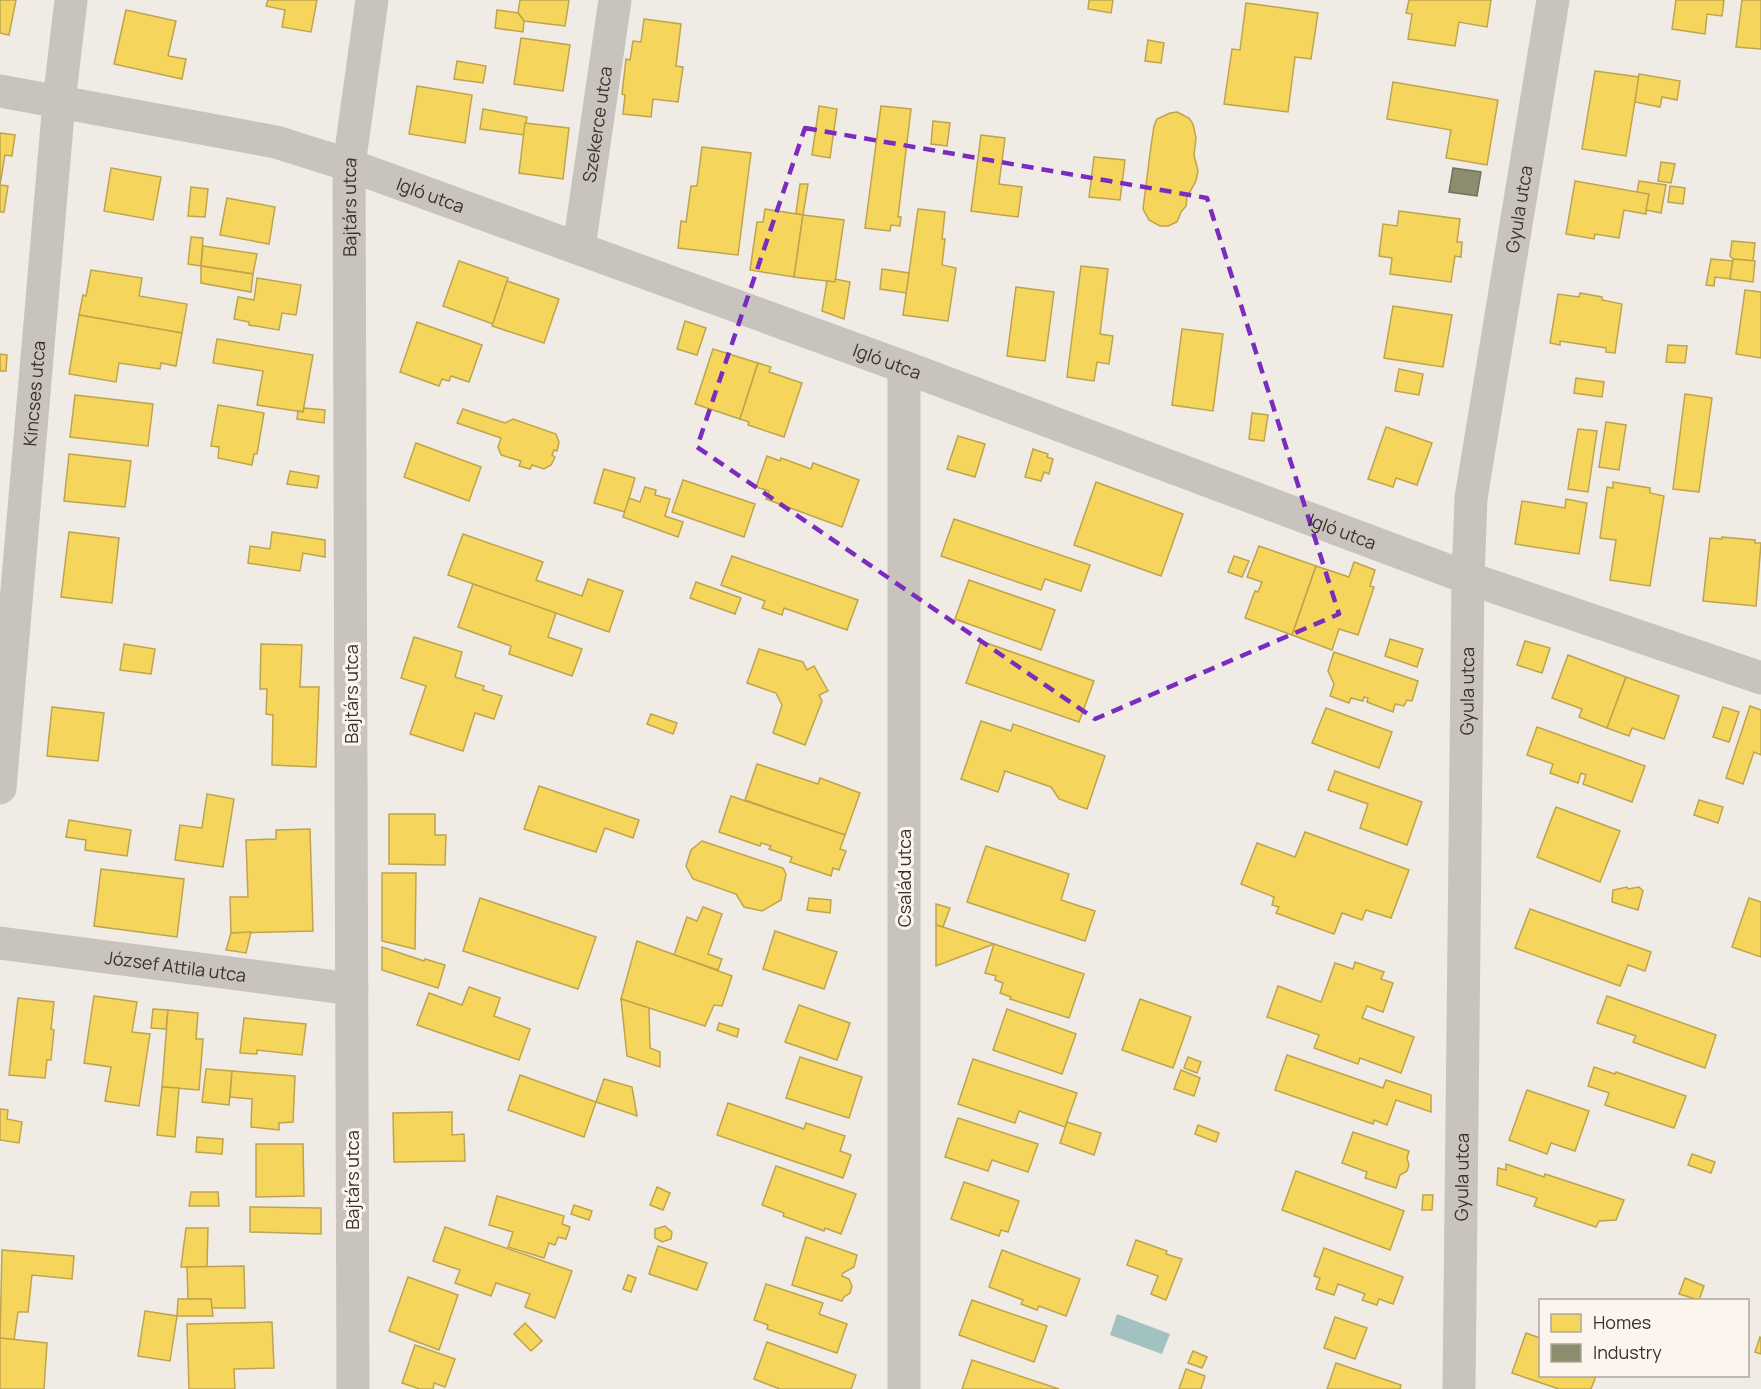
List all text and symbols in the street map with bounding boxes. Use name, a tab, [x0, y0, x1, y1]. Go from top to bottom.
street label: Szekerce utca	[577, 64, 617, 184]
street label: Bajtárs utca	[337, 156, 362, 257]
street label: Gyula utca	[1500, 164, 1538, 254]
street label: Igló utca	[393, 171, 468, 218]
street label: Igló utca	[850, 338, 925, 384]
street label: Kincses utca	[17, 340, 50, 447]
street label: Igló utca	[1305, 507, 1380, 555]
street label: Bajtárs utca	[339, 644, 363, 744]
street label: Gyula utca	[1454, 647, 1479, 735]
street label: Család utca	[892, 829, 916, 927]
street label: József Attila utca	[103, 945, 248, 987]
street label: Bajtárs utca	[340, 1130, 364, 1230]
street label: Gyula utca	[1449, 1133, 1474, 1221]
legend	[1539, 1299, 1749, 1377]
text: Homes	[1593, 1310, 1651, 1334]
text: Industry	[1593, 1340, 1662, 1364]

